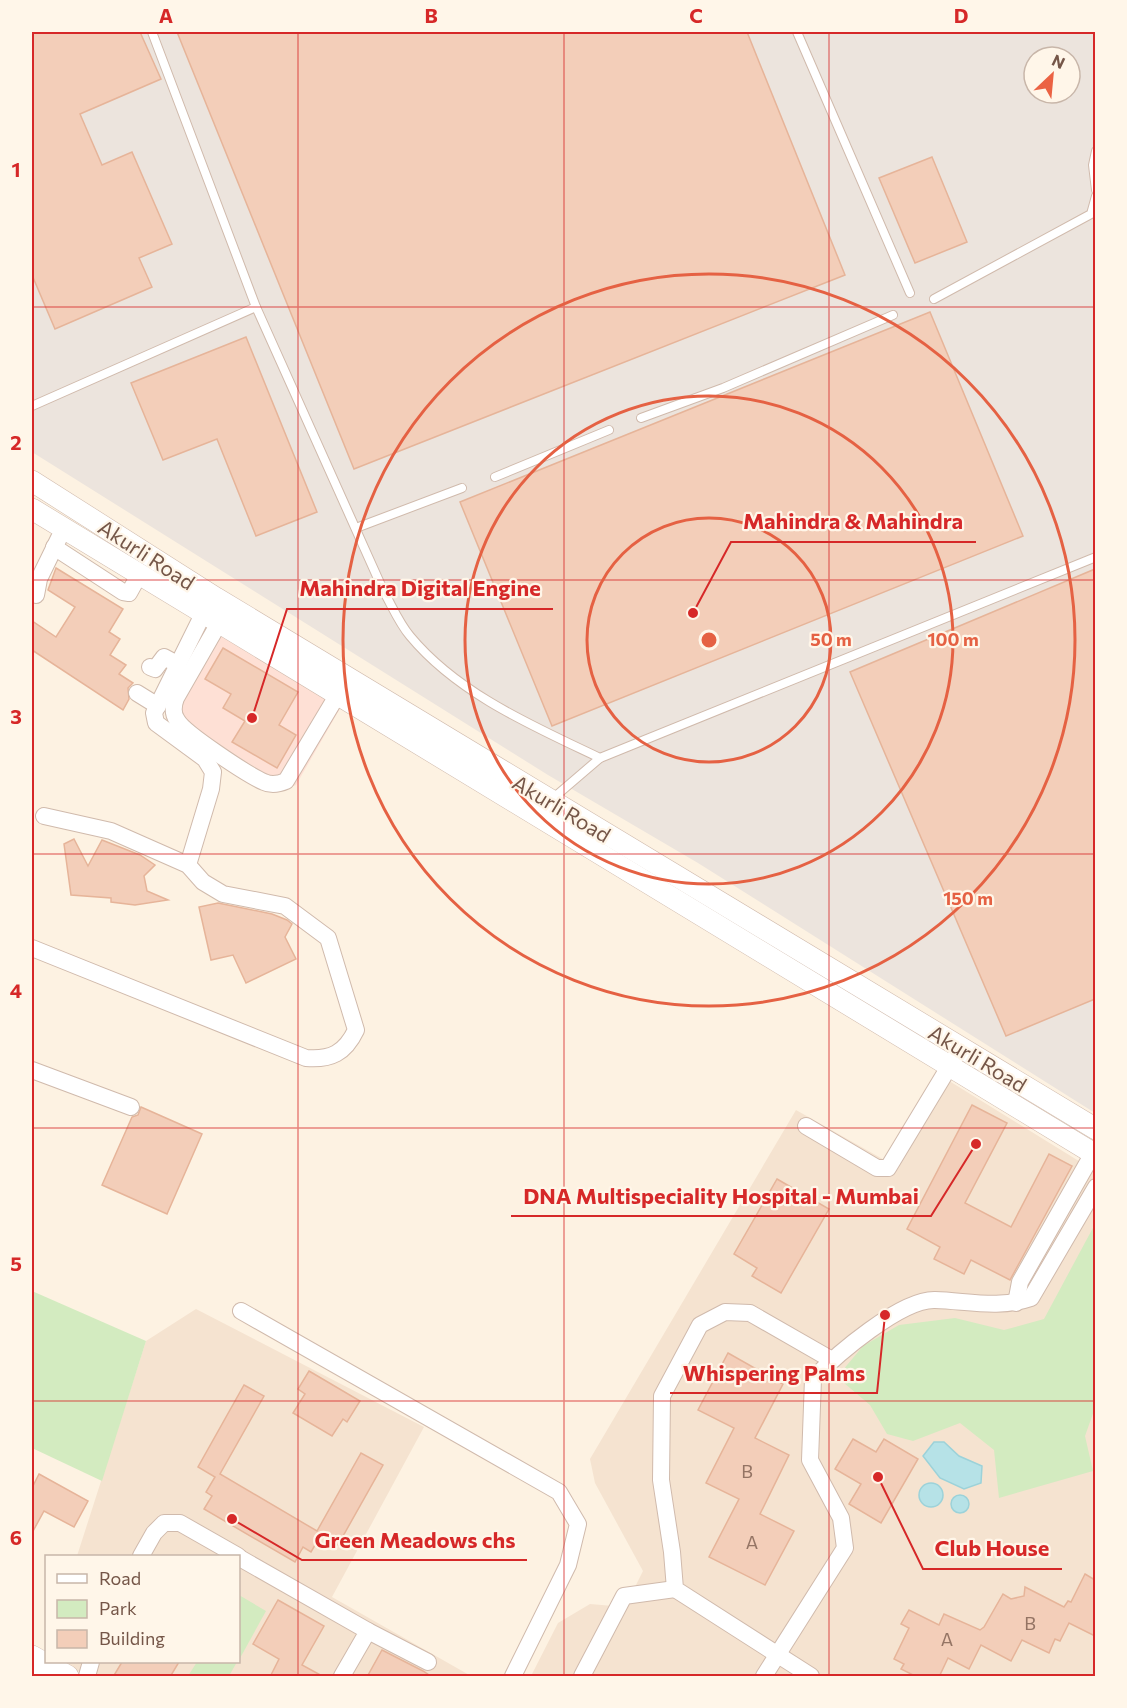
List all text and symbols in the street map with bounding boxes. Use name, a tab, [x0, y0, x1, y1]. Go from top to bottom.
text: A	[159, 3, 173, 27]
text: B	[424, 3, 438, 27]
text: C	[689, 3, 703, 27]
text: D	[954, 3, 968, 27]
north arrow	[1022, 45, 1082, 105]
text: N	[1049, 50, 1068, 72]
text: 1	[11, 157, 21, 181]
text: 2	[10, 430, 22, 454]
callout: Mahindra & Mahindra	[731, 502, 976, 542]
text: Mahindra & Mahindra	[743, 507, 963, 534]
street label: Akurli Road	[94, 514, 200, 594]
callout: Mahindra Digital Engine	[287, 569, 553, 609]
text: Mahindra Digital Engine	[299, 574, 541, 601]
text: 50 m	[810, 628, 852, 650]
text: 100 m	[927, 628, 979, 650]
centre of rings	[699, 630, 719, 650]
text: 3	[10, 704, 22, 728]
street label: Akurli Road	[509, 769, 615, 847]
text: 150 m	[943, 887, 993, 909]
text: 4	[10, 978, 22, 1002]
street label: Akurli Road	[925, 1019, 1031, 1097]
callout: DNA Multispeciality Hospital - Mumbai	[511, 1176, 931, 1216]
text: DNA Multispeciality Hospital - Mumbai	[523, 1182, 919, 1209]
text: 5	[10, 1251, 22, 1275]
callout: Whispering Palms	[670, 1353, 877, 1393]
text: Whispering Palms	[683, 1359, 865, 1386]
house number: B	[741, 1460, 753, 1482]
callout: Green Meadows chs	[302, 1520, 527, 1560]
text: 6	[10, 1525, 22, 1549]
text: Green Meadows chs	[315, 1526, 515, 1553]
callout: Club House	[923, 1529, 1062, 1569]
house number: A	[746, 1531, 758, 1553]
text: Club House	[935, 1534, 1049, 1561]
legend	[45, 1555, 240, 1663]
text: Road	[99, 1567, 141, 1589]
text: Park	[99, 1597, 137, 1619]
house number: B	[1024, 1612, 1036, 1634]
text: Building	[99, 1627, 165, 1649]
house number: A	[941, 1628, 953, 1650]

